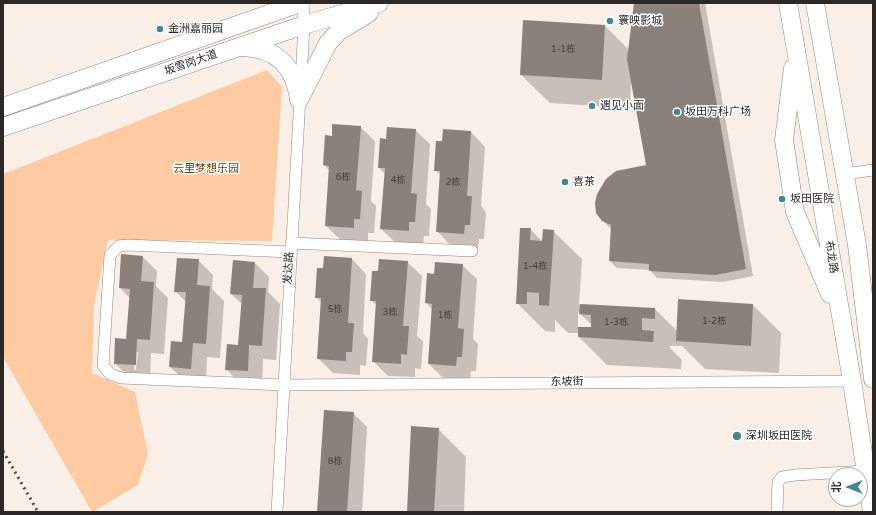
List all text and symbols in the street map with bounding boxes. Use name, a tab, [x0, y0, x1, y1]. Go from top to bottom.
place label: 寰映影城	[618, 14, 662, 28]
marker: 寰映影城	[605, 16, 615, 26]
place label: 金洲嘉丽园	[168, 22, 223, 36]
marker: 金洲嘉丽园	[155, 24, 165, 34]
house number: 1-1栋	[551, 45, 575, 55]
street label: 坂雪岗大道	[163, 48, 219, 78]
place label: 遇见小面	[600, 99, 644, 113]
marker: 遇见小面	[587, 101, 597, 111]
place label: 坂田万科广场	[685, 105, 751, 119]
marker: 坂田万科广场	[672, 107, 682, 117]
park label: 云里梦想乐园	[173, 162, 239, 176]
house number: 6栋	[336, 173, 350, 183]
place label: 喜茶	[573, 175, 595, 189]
house number: 4栋	[391, 176, 405, 186]
marker: 喜茶	[560, 177, 570, 187]
house number: 2栋	[446, 178, 460, 188]
place label: 坂田医院	[790, 192, 834, 206]
marker: 坂田医院	[777, 194, 787, 204]
street label: 布龙路	[822, 240, 840, 274]
street label: 发达路	[282, 251, 296, 285]
house number: 1-4栋	[523, 262, 547, 272]
house number: 5栋	[328, 305, 342, 315]
house number: 3栋	[383, 308, 397, 318]
house number: 1栋	[438, 311, 452, 321]
house number: 1-2栋	[702, 317, 726, 327]
house number: 1-3栋	[604, 318, 628, 328]
street label: 东坡街	[550, 375, 584, 389]
place label: 深圳坂田医院	[746, 429, 812, 443]
marker: 深圳坂田医院	[731, 430, 743, 442]
house number: 8栋	[328, 457, 342, 467]
north arrow	[828, 467, 868, 507]
text: 北	[830, 482, 843, 493]

